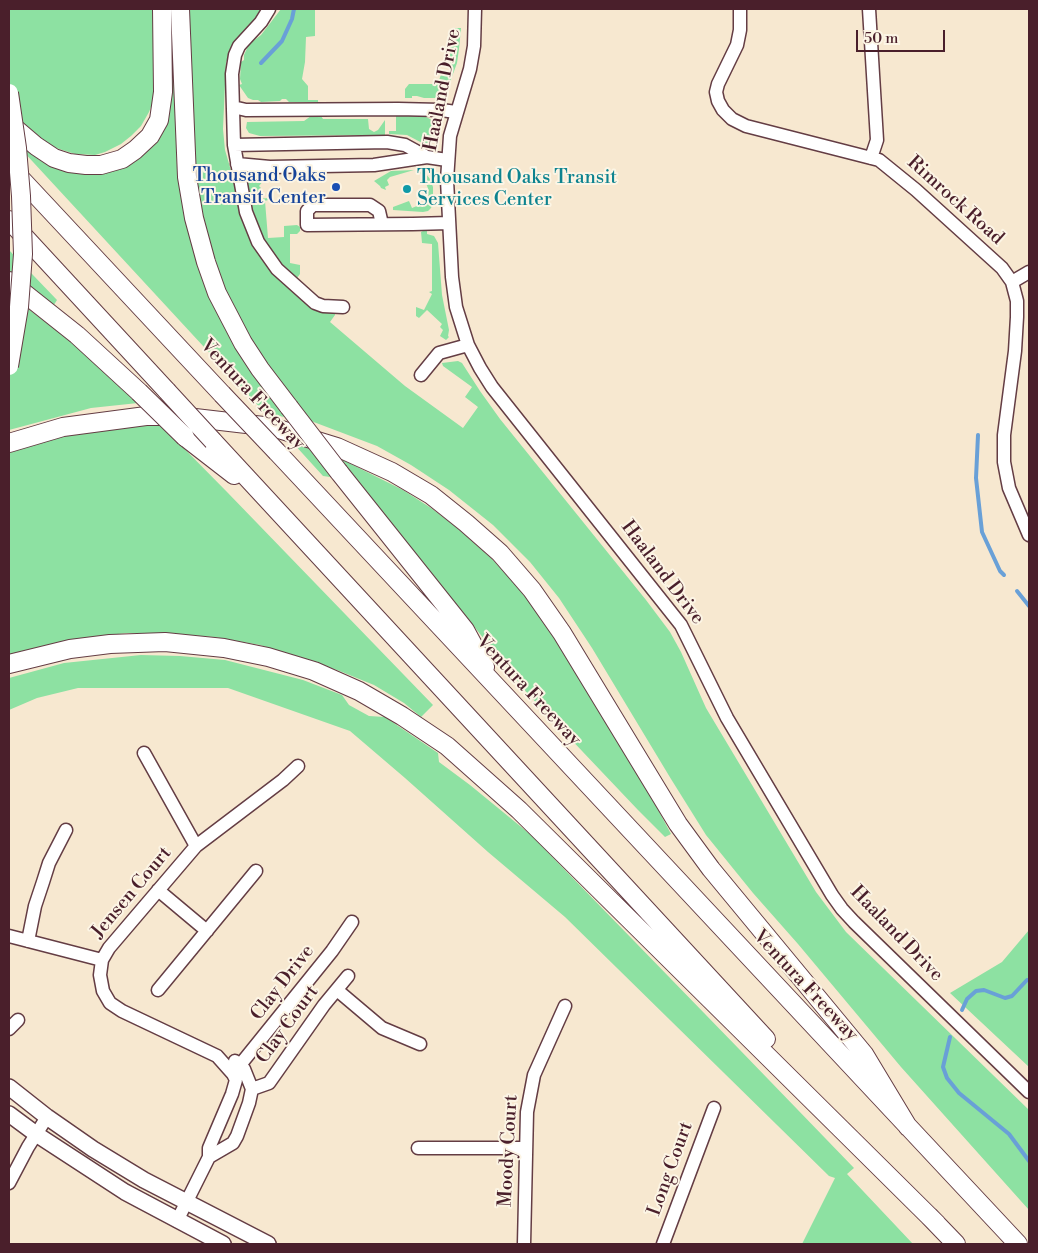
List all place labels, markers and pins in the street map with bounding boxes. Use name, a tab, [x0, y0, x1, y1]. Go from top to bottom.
place label: Thousand Oaks Transit Center	[193, 165, 326, 209]
place label: Thousand Oaks Transit Services Center	[417, 167, 617, 211]
marker: Thousand Oaks Transit Center	[330, 181, 342, 193]
marker: Thousand Oaks Transit Services Center	[401, 183, 413, 195]

